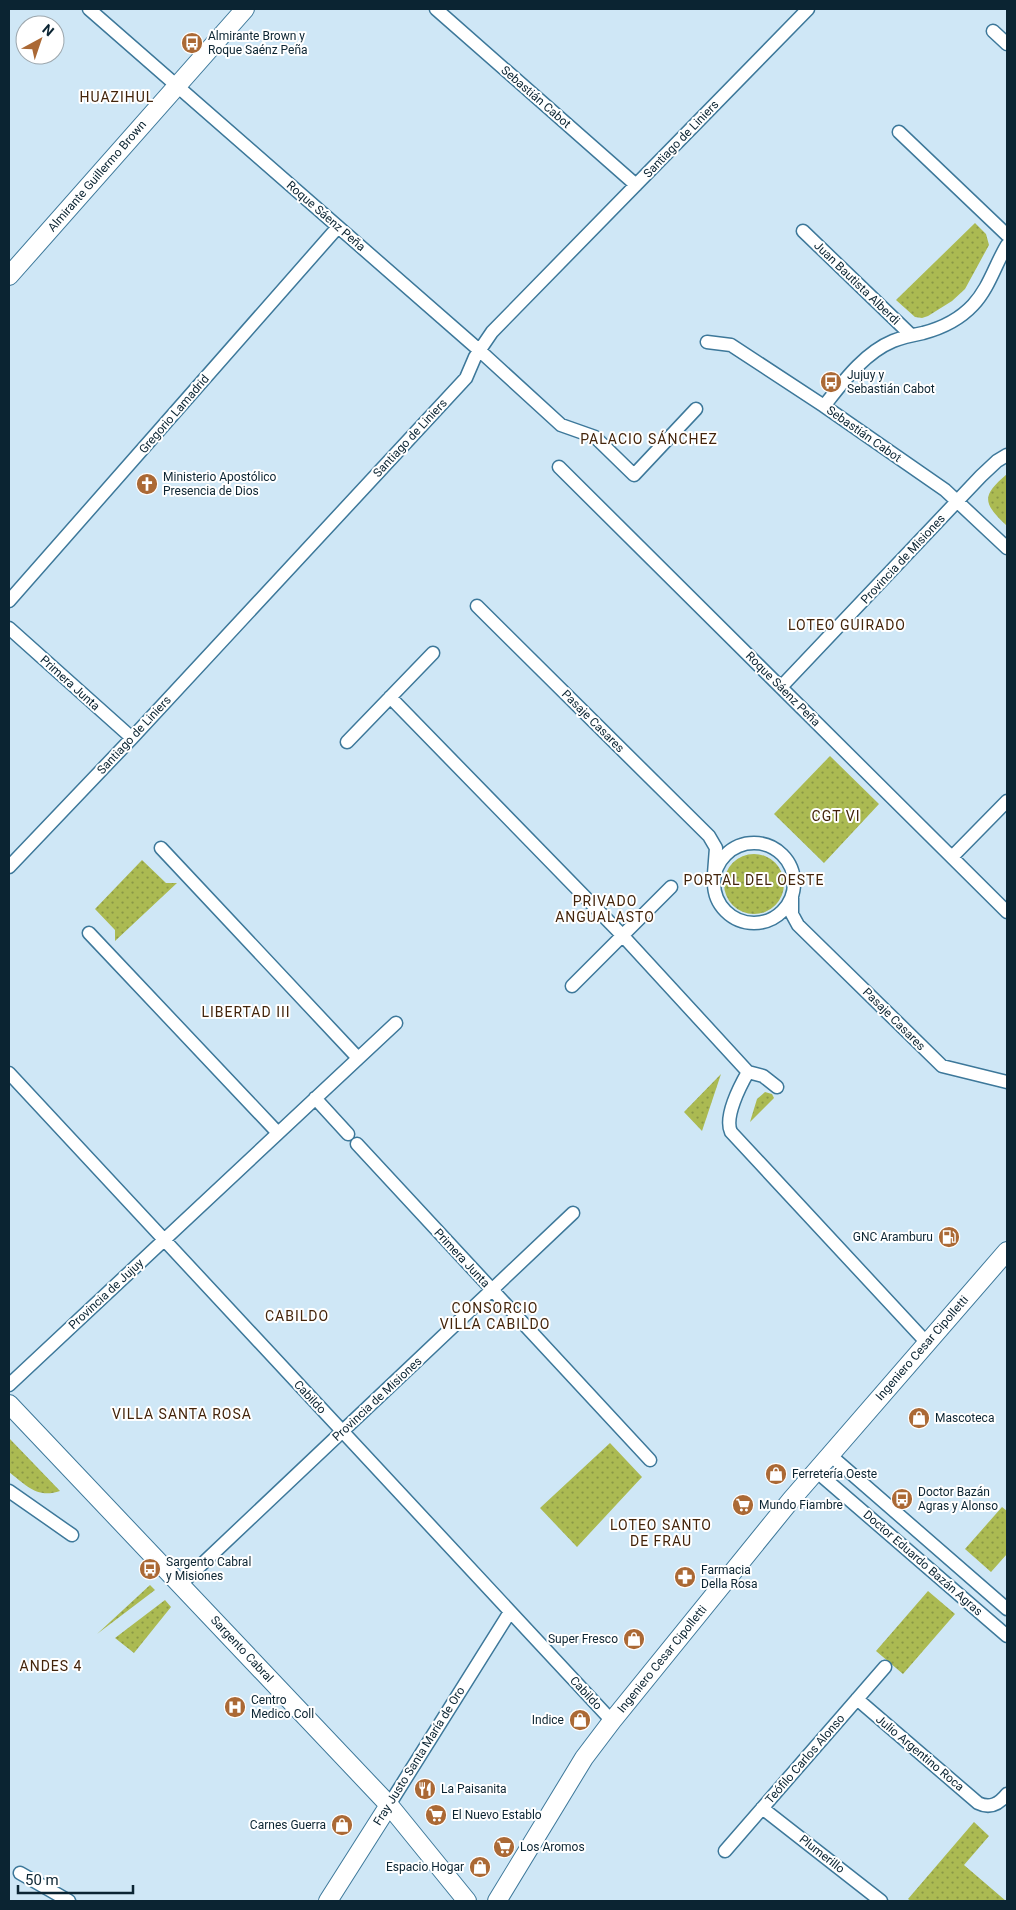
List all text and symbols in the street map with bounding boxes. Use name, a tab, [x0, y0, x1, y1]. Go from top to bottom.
north arrow	[15, 15, 65, 65]
text: N	[39, 21, 57, 39]
place label: Almirante Brown y Roque Saénz Peña	[208, 29, 308, 57]
bus stop icon: Almirante Brown y Roque Saénz Peña	[180, 31, 204, 55]
street label: Sebastián Cabot	[498, 63, 574, 131]
district label: HUAZIHUL	[80, 89, 154, 105]
street label: Santiago de Liniers	[641, 97, 721, 181]
street label: Almirante Guillermo Brown	[45, 118, 149, 234]
street label: Roque Sáenz Peña	[284, 178, 368, 254]
street label: Juan Bautista Alberdi	[811, 238, 903, 328]
place label: Jujuy y Sebastián Cabot	[847, 368, 935, 396]
bus stop icon: Jujuy y Sebastián Cabot	[819, 370, 843, 394]
street label: Gregorio Lamadrid	[136, 372, 212, 456]
street label: Santiago de Liniers	[370, 396, 450, 480]
street label: Sebastián Cabot	[824, 403, 904, 465]
district label: PALACIO SÁNCHEZ	[580, 430, 718, 447]
place label: Ministerio Apostólico Presencia de Dios	[163, 470, 277, 498]
church icon: Ministerio Apostólico Presencia de Dios	[135, 472, 159, 496]
street label: Provincia de Misiones	[858, 511, 948, 607]
district label: LOTEO GUIRADO	[788, 617, 906, 633]
street label: Roque Sáenz Peña	[743, 649, 823, 729]
street label: Primera Junta	[37, 653, 103, 713]
street label: Pasaje Casares	[559, 687, 627, 755]
street label: Santiago de Liniers	[94, 693, 174, 777]
district label: CGT VI	[812, 808, 860, 824]
district label: PORTAL DEL OESTE	[684, 872, 824, 888]
district label: PRIVADO ANGUALASTO	[555, 893, 655, 925]
street label: Pasaje Casares	[860, 985, 928, 1053]
district label: LIBERTAD III	[201, 1004, 291, 1020]
fuel station icon: GNC Aramburu	[937, 1225, 961, 1249]
street label: Primera Junta	[431, 1226, 493, 1290]
place label: GNC Aramburu	[853, 1230, 933, 1244]
street label: Provincia de Jujuy	[66, 1256, 146, 1332]
street label: Ingeniero Cesar Cipolletti	[873, 1293, 971, 1403]
district label: CONSORCIO VILLA CABILDO	[440, 1300, 550, 1332]
district label: CABILDO	[265, 1308, 329, 1324]
street label: Provincia de Misiones	[329, 1354, 425, 1444]
street label: Cabildo	[291, 1377, 329, 1417]
district label: VILLA SANTA ROSA	[112, 1406, 252, 1422]
shop icon: Mascoteca	[907, 1406, 931, 1430]
place label: Mascoteca	[935, 1411, 994, 1425]
shop icon: Ferretería Oeste	[764, 1462, 788, 1486]
place label: Ferretería Oeste	[792, 1467, 877, 1481]
place label: Doctor Bazán Agras y Alonso	[918, 1485, 998, 1513]
bus stop icon: Doctor Bazán Agras y Alonso	[890, 1487, 914, 1511]
supermarket icon: Mundo Fiambre	[731, 1493, 755, 1517]
place label: Mundo Fiambre	[759, 1498, 843, 1512]
street label: Doctor Eduardo Bazán Agras	[861, 1508, 985, 1618]
district label: LOTEO SANTO DE FRAU	[610, 1517, 712, 1549]
place label: Sargento Cabral y Misiones	[166, 1555, 251, 1583]
bus stop icon: Sargento Cabral y Misiones	[138, 1557, 162, 1581]
place label: Farmacia Della Rosa	[701, 1563, 758, 1591]
pharmacy icon: Farmacia Della Rosa	[673, 1565, 697, 1589]
street label: Ingeniero Cesar Cipolletti	[614, 1603, 710, 1715]
street label: Sargento Cabral	[208, 1613, 276, 1685]
shop icon: Super Fresco	[622, 1627, 646, 1651]
place label: Super Fresco	[548, 1632, 618, 1646]
district label: ANDES 4	[20, 1658, 82, 1674]
street label: Cabildo	[567, 1673, 605, 1713]
street label: Fray Justo Santa María de Oro	[370, 1684, 468, 1828]
place label: Centro Medico Coll	[251, 1693, 314, 1721]
hospital icon: Centro Medico Coll	[223, 1695, 247, 1719]
shop icon: Indice	[568, 1708, 592, 1732]
street label: Teófilo Carlos Alonso	[762, 1711, 848, 1807]
street label: Julio Argentino Roca	[873, 1712, 967, 1794]
place label: Indice	[532, 1713, 564, 1727]
restaurant icon: La Paisanita	[413, 1777, 437, 1801]
place label: La Paisanita	[441, 1782, 507, 1796]
supermarket icon: El Nuevo Establo	[424, 1803, 448, 1827]
place label: El Nuevo Establo	[452, 1808, 542, 1822]
shop icon: Carnes Guerra	[330, 1813, 354, 1837]
place label: Carnes Guerra	[250, 1818, 326, 1832]
street label: Plumerillo	[797, 1832, 848, 1876]
supermarket icon: Los Aromos	[492, 1835, 516, 1859]
place label: Los Aromos	[520, 1840, 585, 1854]
shop icon: Espacio Hogar	[468, 1855, 492, 1879]
place label: Espacio Hogar	[386, 1860, 464, 1874]
scale bar	[18, 1862, 132, 1894]
text: 50 m	[25, 1871, 59, 1889]

